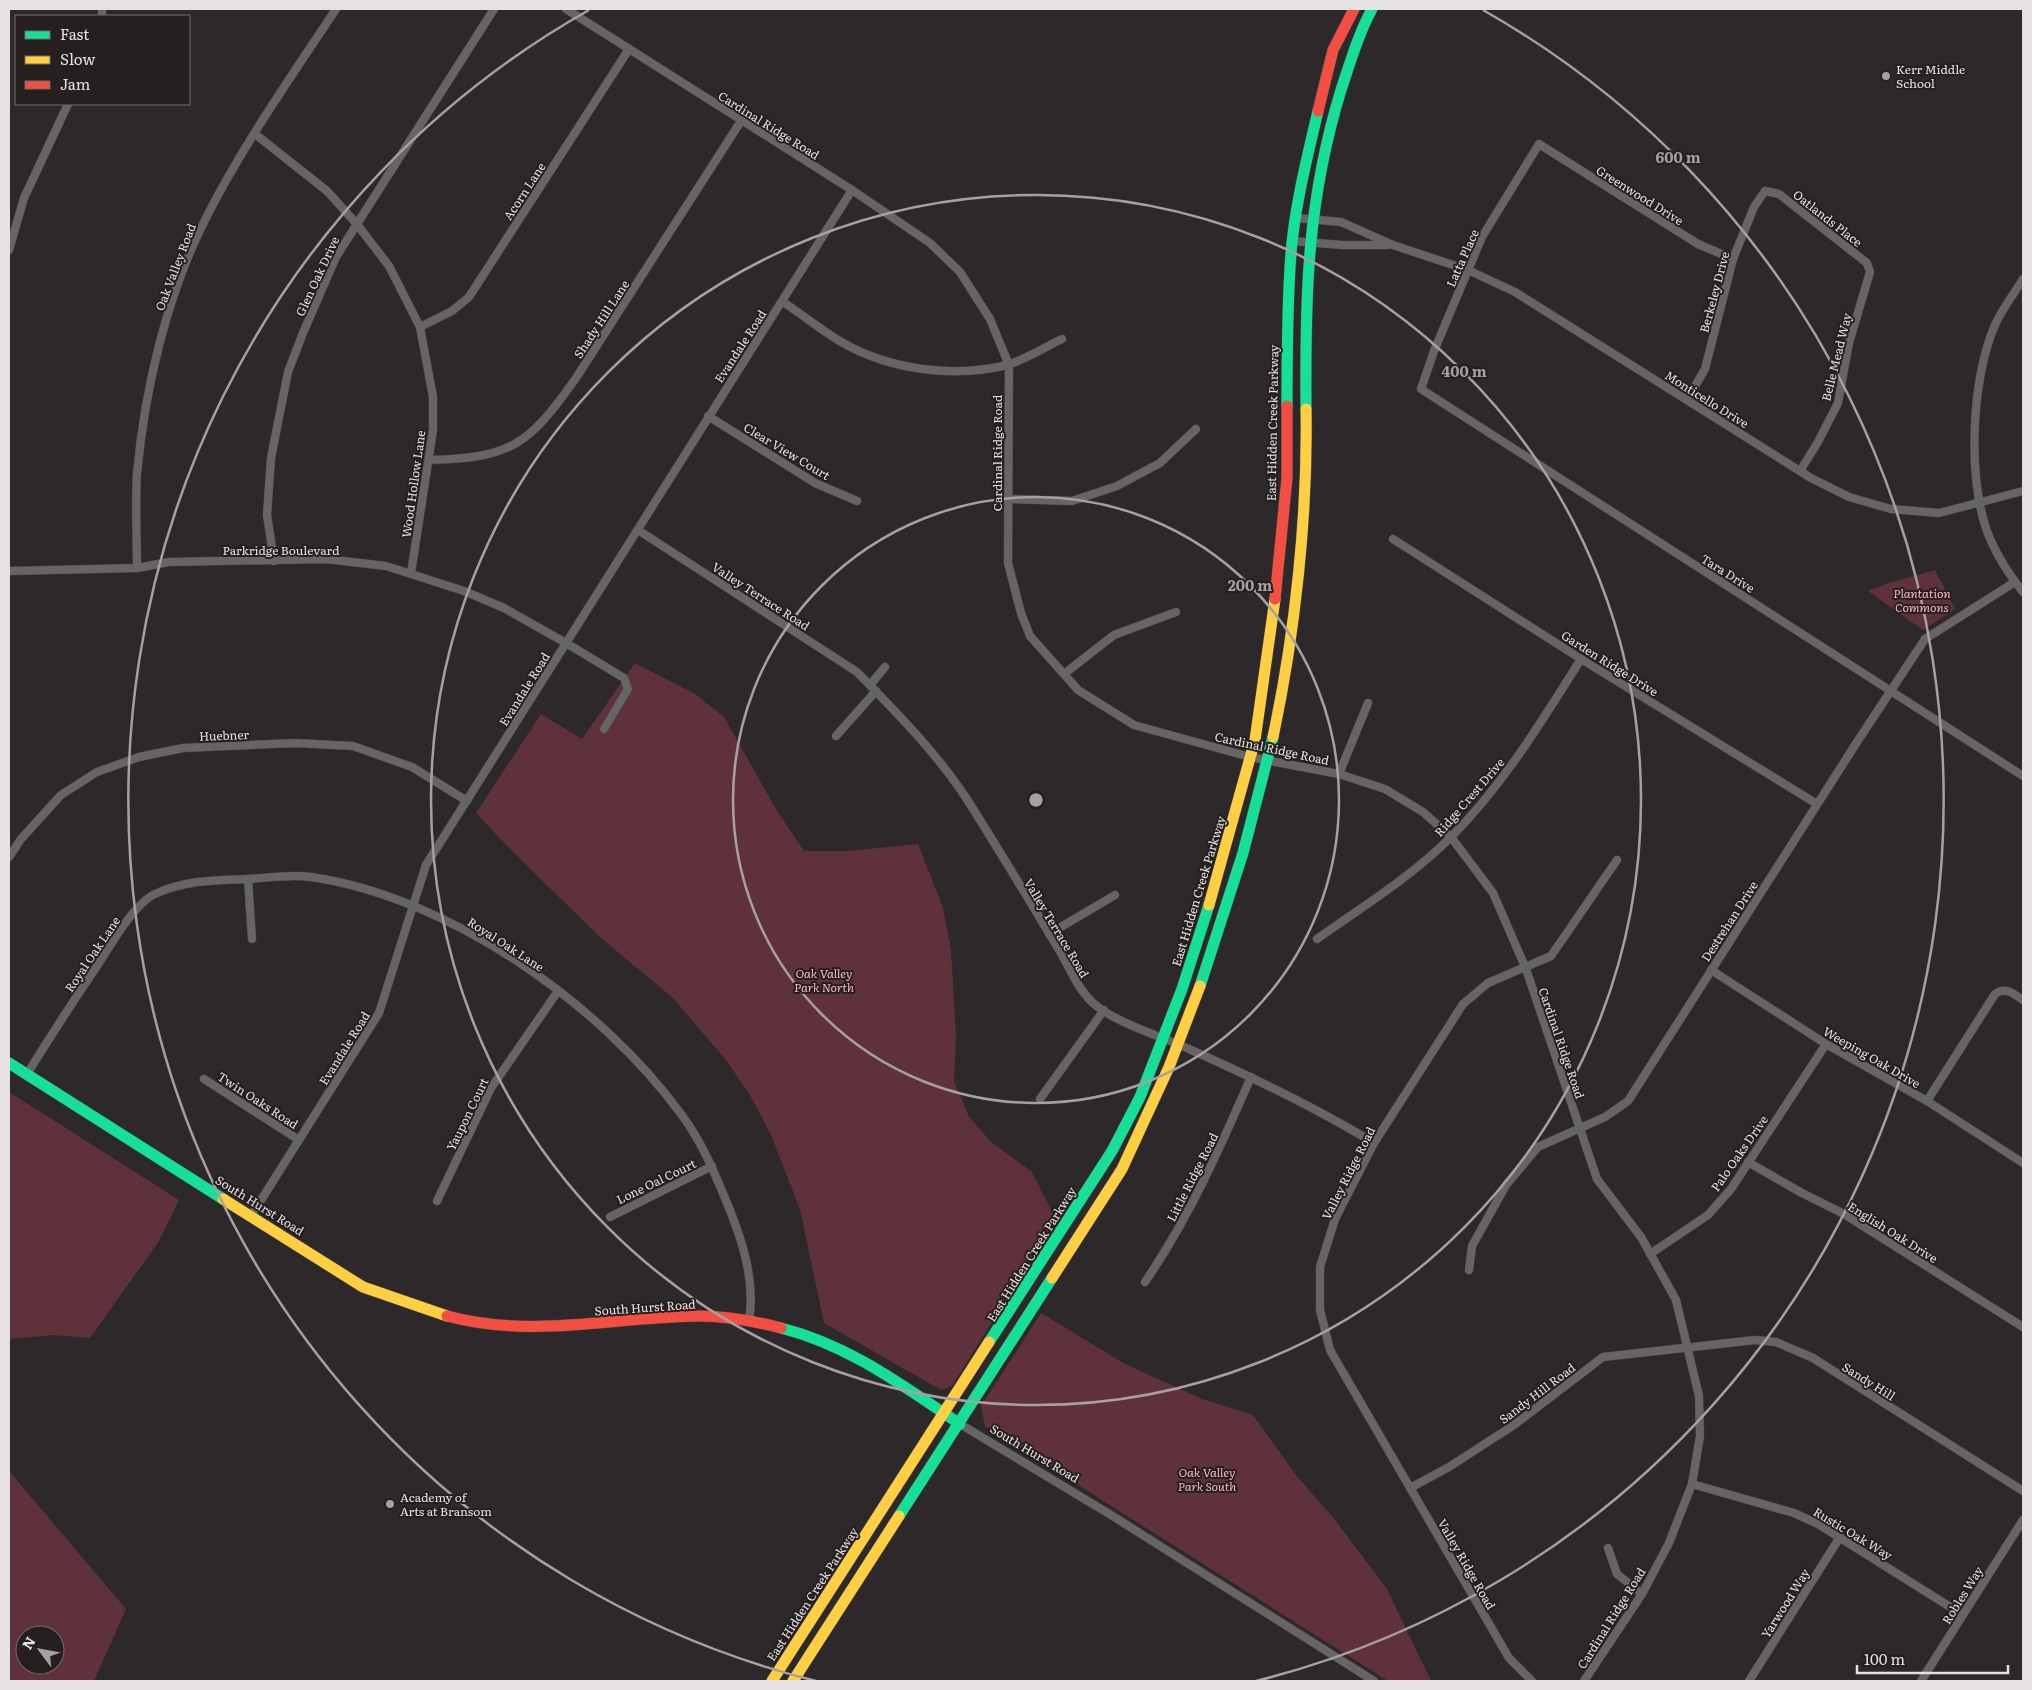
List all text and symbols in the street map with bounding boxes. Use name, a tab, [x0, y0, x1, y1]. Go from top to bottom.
legend	[15, 15, 190, 105]
text: Fast	[60, 22, 89, 45]
text: Slow	[60, 47, 95, 70]
place label: Kerr Middle School	[1896, 60, 1965, 92]
marker: Kerr Middle School	[1880, 70, 1892, 82]
text: Jam	[60, 72, 91, 95]
street label: Cardinal Ridge Road	[715, 86, 824, 164]
text: 600 m	[1655, 145, 1701, 168]
street label: Acorn Lane	[499, 159, 549, 223]
street label: Greenwood Drive	[1593, 161, 1687, 229]
street label: Oatlands Place	[1790, 185, 1866, 251]
street label: Oak Valley Road	[150, 220, 200, 313]
street label: Latta Place	[1441, 226, 1483, 290]
street label: Glen Oak Drive	[291, 233, 343, 319]
street label: Berkeley Drive	[1695, 249, 1733, 335]
street label: Shady Hill Lane	[569, 276, 633, 362]
street label: Evandale Road	[710, 305, 771, 386]
street label: Belle Mead Way	[1816, 311, 1856, 403]
street label: East Hidden Creek Parkway	[1262, 345, 1282, 501]
text: 400 m	[1441, 359, 1487, 382]
street label: Monticello Drive	[1662, 366, 1752, 432]
street label: Cardinal Ridge Road	[988, 394, 1006, 511]
street label: Clear View Court	[740, 418, 834, 484]
street label: Wood Hollow Lane	[397, 429, 429, 539]
street label: Parkridge Boulevard	[223, 541, 340, 559]
street label: Tara Drive	[1698, 549, 1758, 597]
street label: Valley Terrace Road	[709, 558, 814, 635]
text: 200 m	[1228, 573, 1272, 596]
park label: Plantation Commons	[1893, 584, 1951, 616]
street label: Garden Ridge Drive	[1558, 626, 1662, 700]
street label: Evandale Road	[494, 648, 554, 729]
street label: Huebner	[199, 725, 250, 745]
street label: Cardinal Ridge Road	[1213, 727, 1332, 769]
street label: Ridge Crest Drive	[1430, 754, 1508, 840]
centre of rings	[1027, 791, 1045, 809]
street label: East Hidden Creek Parkway	[1167, 813, 1230, 968]
street label: Valley Terrace Road	[1020, 875, 1094, 982]
street label: Destrehan Drive	[1696, 877, 1762, 965]
street label: Royal Oak Lane	[60, 912, 124, 996]
street label: Royal Oak Lane	[464, 912, 548, 976]
park label: Oak Valley Park North	[794, 964, 854, 996]
street label: Cardinal Ridge Road	[1535, 985, 1590, 1102]
street label: Evandale Road	[314, 1007, 374, 1088]
street label: Weeping Oak Drive	[1820, 1022, 1924, 1092]
street label: Twin Oaks Road	[214, 1067, 303, 1133]
street label: Yaupon Court	[442, 1074, 493, 1154]
street label: Palo Oaks Drive	[1706, 1111, 1772, 1195]
street label: Valley Ridge Road	[1317, 1123, 1379, 1223]
street label: Little Ridge Road	[1162, 1129, 1223, 1225]
street label: Lone Oal Court	[613, 1154, 699, 1208]
street label: South Hurst Road	[212, 1171, 308, 1240]
street label: East Hidden Creek Parkway	[982, 1183, 1080, 1325]
street label: English Oak Drive	[1845, 1197, 1941, 1267]
street label: South Hurst Road	[594, 1294, 697, 1320]
street label: Sandy Hill Road	[1495, 1358, 1579, 1428]
street label: Sandy Hill	[1839, 1358, 1899, 1404]
street label: South Hurst Road	[987, 1419, 1084, 1487]
park label: Oak Valley Park South	[1178, 1463, 1236, 1495]
place label: Academy of Arts at Bransom	[400, 1488, 492, 1520]
marker: Academy of Arts at Bransom	[384, 1498, 396, 1510]
street label: Rustic Oak Way	[1810, 1502, 1896, 1564]
street label: Valley Ridge Road	[1434, 1515, 1501, 1613]
street label: East Hidden Creek Parkway	[762, 1523, 862, 1665]
street label: Robles Way	[1937, 1562, 1987, 1628]
street label: Cardinal Ridge Road	[1572, 1563, 1650, 1672]
street label: Yarwood Way	[1756, 1565, 1814, 1641]
north arrow	[15, 1625, 65, 1675]
text: N	[17, 1632, 40, 1653]
scale bar	[1857, 1642, 2008, 1674]
text: 100 m	[1864, 1647, 1905, 1670]

